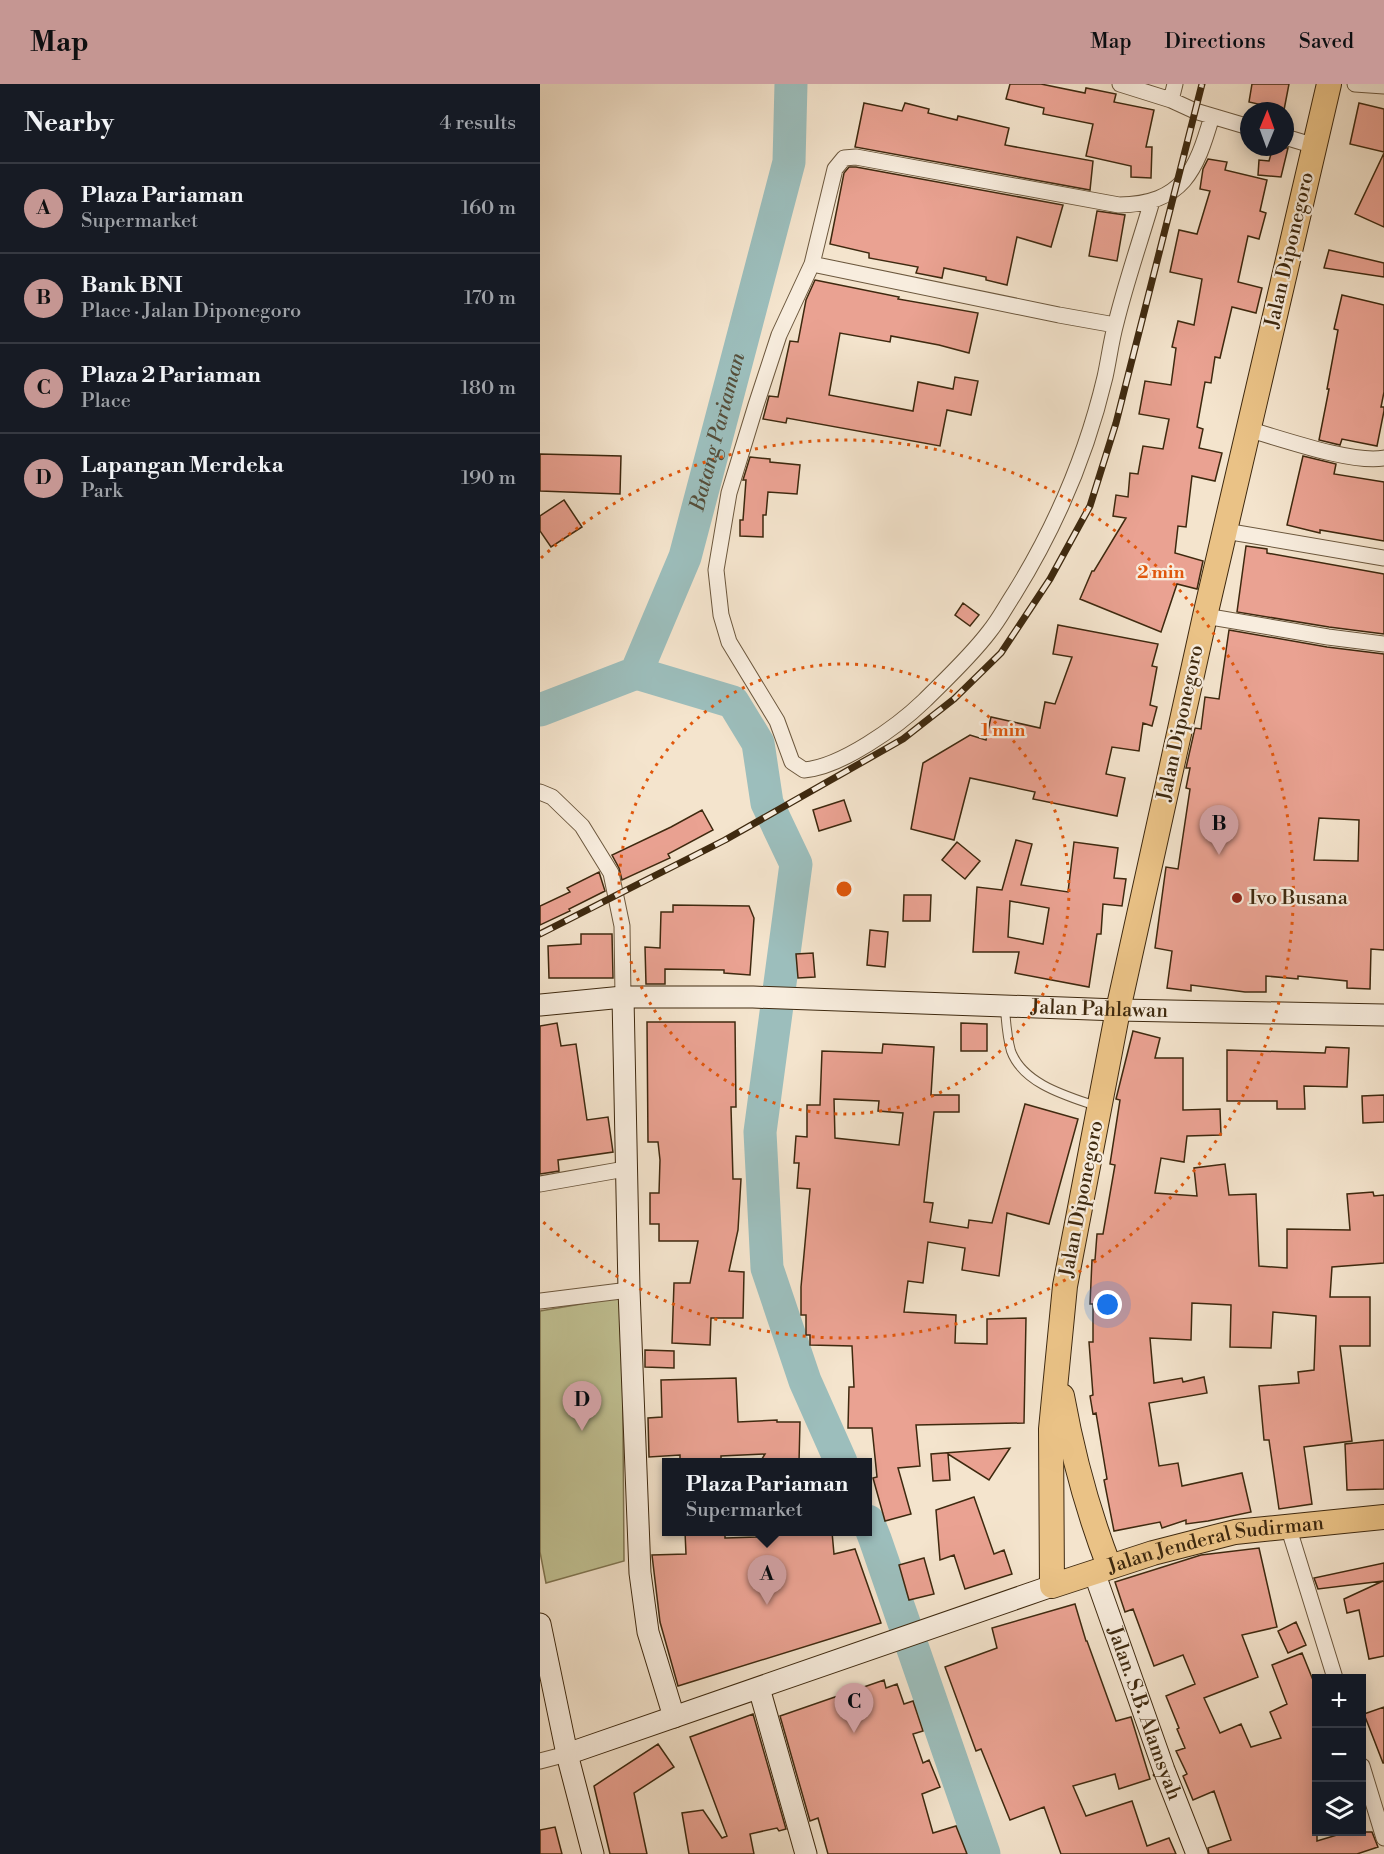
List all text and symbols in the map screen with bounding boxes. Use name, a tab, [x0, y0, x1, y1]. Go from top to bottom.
text: Map	[30, 25, 89, 60]
text: Map	[1090, 29, 1132, 55]
text: Directions	[1165, 29, 1266, 55]
text: Saved	[1299, 29, 1354, 55]
north arrow	[1240, 102, 1294, 156]
text: Nearby	[24, 107, 114, 139]
text: 4 results	[439, 111, 516, 136]
street label: Jalan Diponegoro	[1260, 170, 1320, 331]
text: Plaza Pariaman	[81, 182, 244, 209]
text: A	[36, 196, 51, 221]
text: 160 m	[461, 196, 516, 221]
text: Supermarket	[81, 209, 198, 234]
text: Bank BNI	[81, 272, 182, 299]
text: B	[36, 286, 51, 311]
text: 170 m	[464, 286, 516, 311]
text: Place · Jalan Diponegoro	[81, 299, 301, 324]
water label: Batang Pariaman	[684, 350, 751, 515]
text: Plaza 2 Pariaman	[81, 362, 261, 389]
text: C	[36, 376, 51, 401]
text: 180 m	[461, 376, 516, 401]
text: Place	[81, 389, 131, 414]
text: Lapangan Merdeka	[81, 452, 284, 479]
text: D	[36, 466, 51, 491]
text: 190 m	[461, 466, 516, 491]
text: Park	[81, 479, 123, 504]
text: 2 min	[1137, 561, 1185, 584]
street label: Jalan Diponegoro	[1152, 643, 1210, 804]
text: 1 min	[981, 719, 1025, 742]
pin: B	[1200, 806, 1238, 855]
centre of rings	[834, 879, 854, 899]
place label: Ivo Busana	[1249, 886, 1349, 911]
marker: Ivo Busana	[1230, 891, 1244, 905]
street label: Jalan Pahlawan	[1029, 994, 1168, 1023]
street label: Jalan Diponegoro	[1054, 1119, 1109, 1280]
your location	[1093, 1290, 1122, 1319]
pin: D	[562, 1382, 602, 1431]
popup	[662, 1458, 872, 1536]
text: Plaza Pariaman	[686, 1471, 848, 1498]
text: Supermarket	[686, 1498, 803, 1523]
street label: Jalan Jenderal Sudirman	[1103, 1511, 1325, 1580]
pin: A	[748, 1556, 786, 1605]
street label: Jalan. S.B. Alamsyah	[1101, 1622, 1187, 1804]
map controls	[1312, 1674, 1366, 1836]
button: +	[1312, 1674, 1366, 1728]
pin: C	[834, 1684, 874, 1733]
button: −	[1312, 1728, 1366, 1782]
button: layers	[1312, 1782, 1366, 1836]

